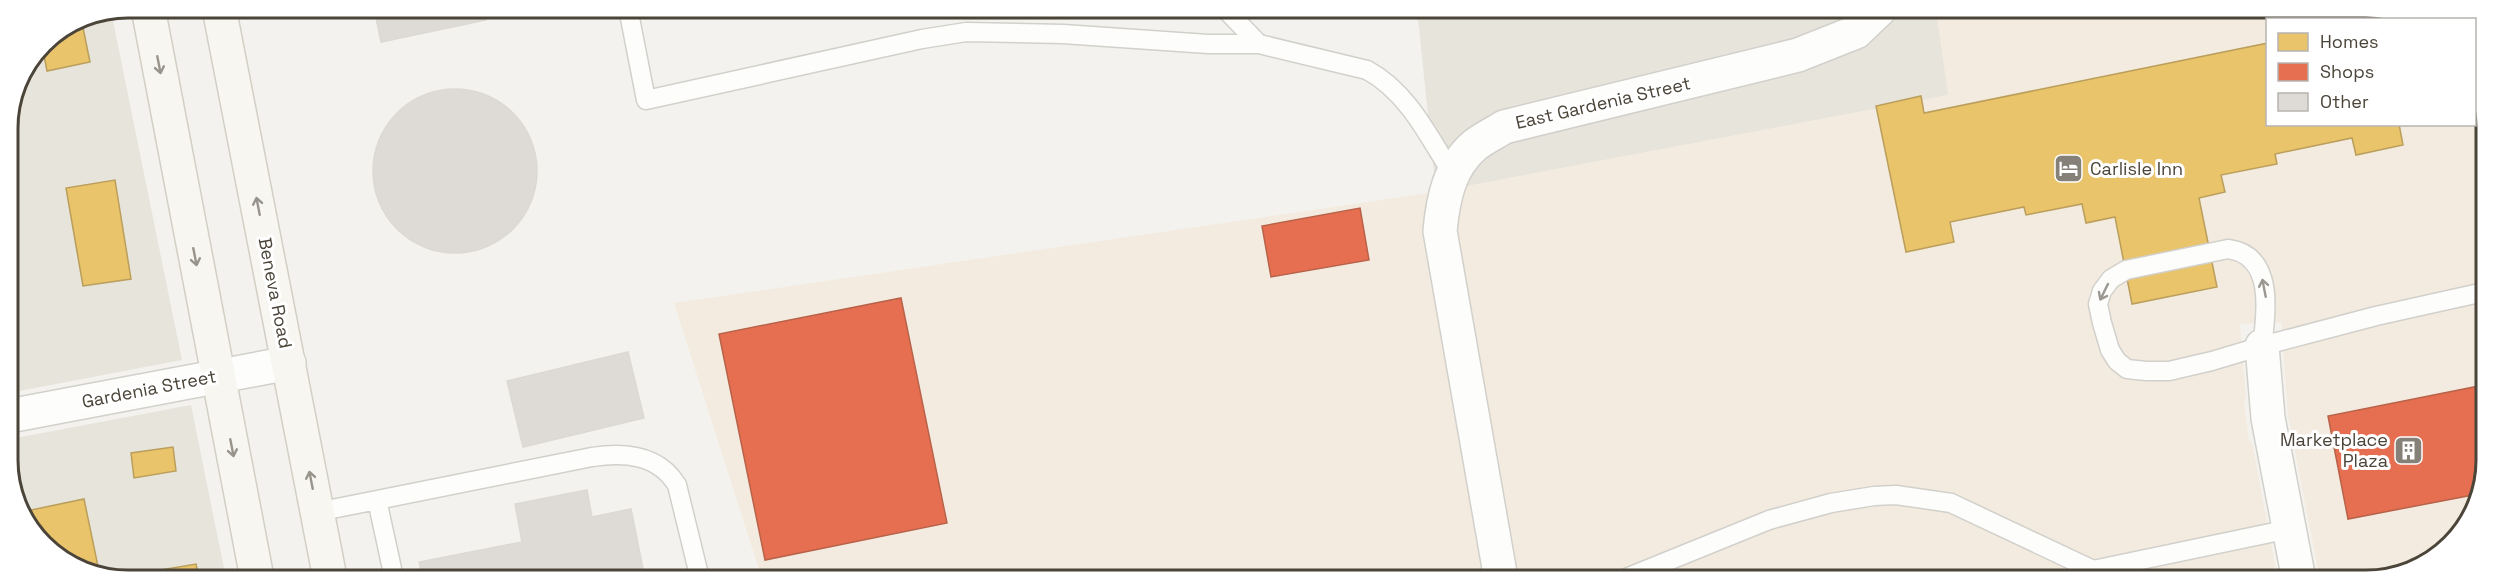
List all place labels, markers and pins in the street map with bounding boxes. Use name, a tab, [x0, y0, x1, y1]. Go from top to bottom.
hotel icon: Carlisle Inn	[2053, 153, 2085, 185]
place label: Carlisle Inn	[2090, 157, 2183, 180]
place label: Marketplace Plaza	[2280, 428, 2388, 472]
building icon: Marketplace Plaza	[2393, 434, 2425, 466]

